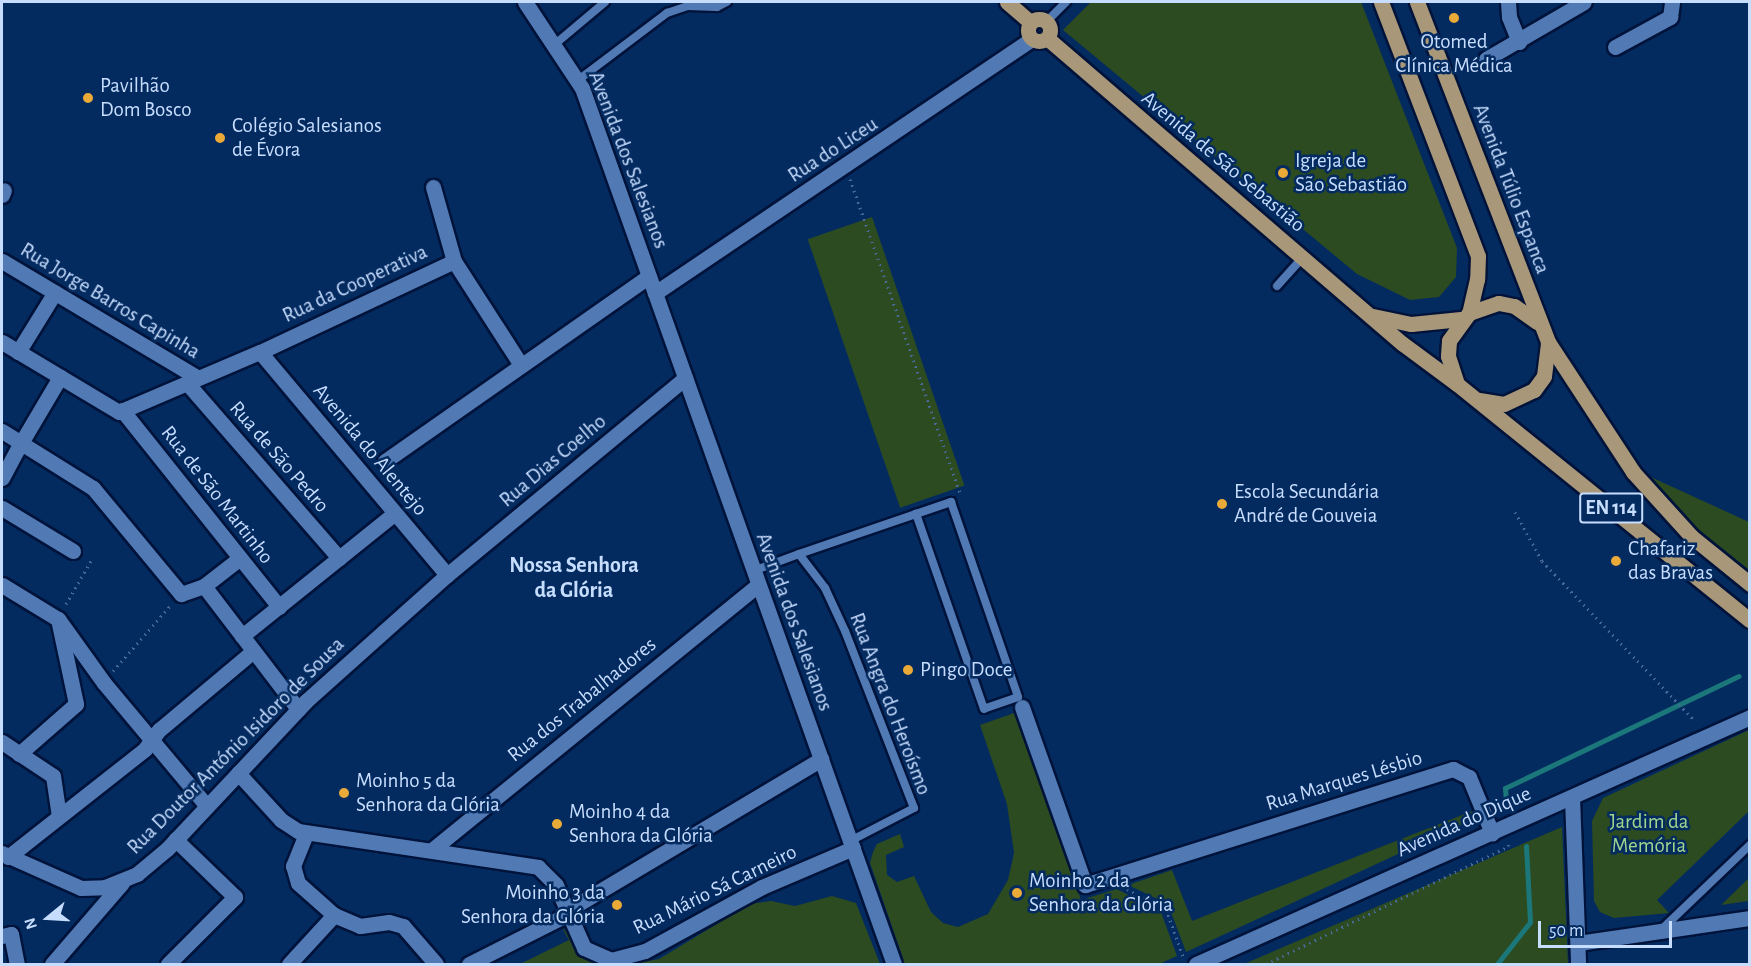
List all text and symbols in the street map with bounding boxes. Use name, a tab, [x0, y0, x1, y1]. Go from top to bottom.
marker: Otomed Clínica Médica	[1445, 9, 1463, 27]
place label: Otomed Clínica Médica	[1395, 29, 1513, 79]
street label: Avenida dos Salesianos	[583, 68, 673, 252]
place label: Pavilhão Dom Bosco	[100, 73, 191, 123]
street label: Avenida de São Sebastião	[1136, 86, 1310, 238]
marker: Pavilhão Dom Bosco	[81, 91, 95, 105]
street label: Avenida Túlio Espanca	[1467, 100, 1555, 278]
street label: Rua do Liceu	[783, 112, 883, 188]
place label: Colégio Salesianos de Évora	[232, 113, 382, 163]
marker: Colégio Salesianos de Évora	[213, 131, 227, 145]
place label: Igreja de São Sebastião	[1295, 148, 1407, 198]
marker: Igreja de São Sebastião	[1276, 166, 1290, 180]
street label: Rua Jorge Barros Capinha	[16, 237, 204, 365]
street label: Rua da Cooperativa	[279, 239, 431, 329]
street label: Avenida do Alentejo	[308, 379, 432, 521]
street label: Rua de São Pedro	[224, 396, 334, 518]
street label: Rua Dias Coelho	[494, 409, 612, 513]
street label: Rua de São Martinho	[155, 421, 279, 569]
place label: Escola Secundária André de Gouveia	[1234, 479, 1379, 529]
road number: EN 114	[1578, 491, 1644, 525]
marker: Escola Secundária André de Gouveia	[1215, 497, 1229, 511]
street label: Avenida dos Salesianos	[750, 529, 838, 715]
place label: Chafariz das Bravas	[1628, 536, 1713, 586]
district label: Nossa Senhora da Glória	[509, 552, 639, 604]
marker: Chafariz das Bravas	[1609, 554, 1623, 568]
street label: Rua Angra do Heroísmo	[844, 609, 936, 799]
street label: Rua Doutor António Isidoro de Sousa	[122, 632, 350, 860]
street label: Rua dos Trabalhadores	[502, 632, 662, 768]
place label: Pingo Doce	[920, 657, 1012, 683]
marker: Pingo Doce	[901, 663, 915, 677]
street label: Rua Marques Lésbio	[1263, 745, 1425, 817]
place label: Moinho 5 da Senhora da Glória	[356, 768, 500, 818]
street label: Avenida do Dique	[1393, 781, 1535, 863]
marker: Moinho 5 da Senhora da Glória	[337, 786, 351, 800]
place label: Moinho 4 da Senhora da Glória	[569, 799, 713, 849]
park label: Jardim da Memória	[1609, 809, 1689, 859]
marker: Moinho 4 da Senhora da Glória	[550, 817, 564, 831]
street label: Rua Mário Sá Carneiro	[629, 839, 801, 941]
place label: Moinho 2 da Senhora da Glória	[1029, 868, 1173, 918]
place label: Moinho 3 da Senhora da Glória	[461, 880, 605, 930]
marker: Moinho 2 da Senhora da Glória	[1010, 886, 1024, 900]
north arrow	[18, 888, 78, 948]
marker: Moinho 3 da Senhora da Glória	[610, 898, 624, 912]
scale bar	[1541, 909, 1674, 947]
text: N	[22, 916, 40, 931]
text: 50 m	[1549, 922, 1583, 940]

